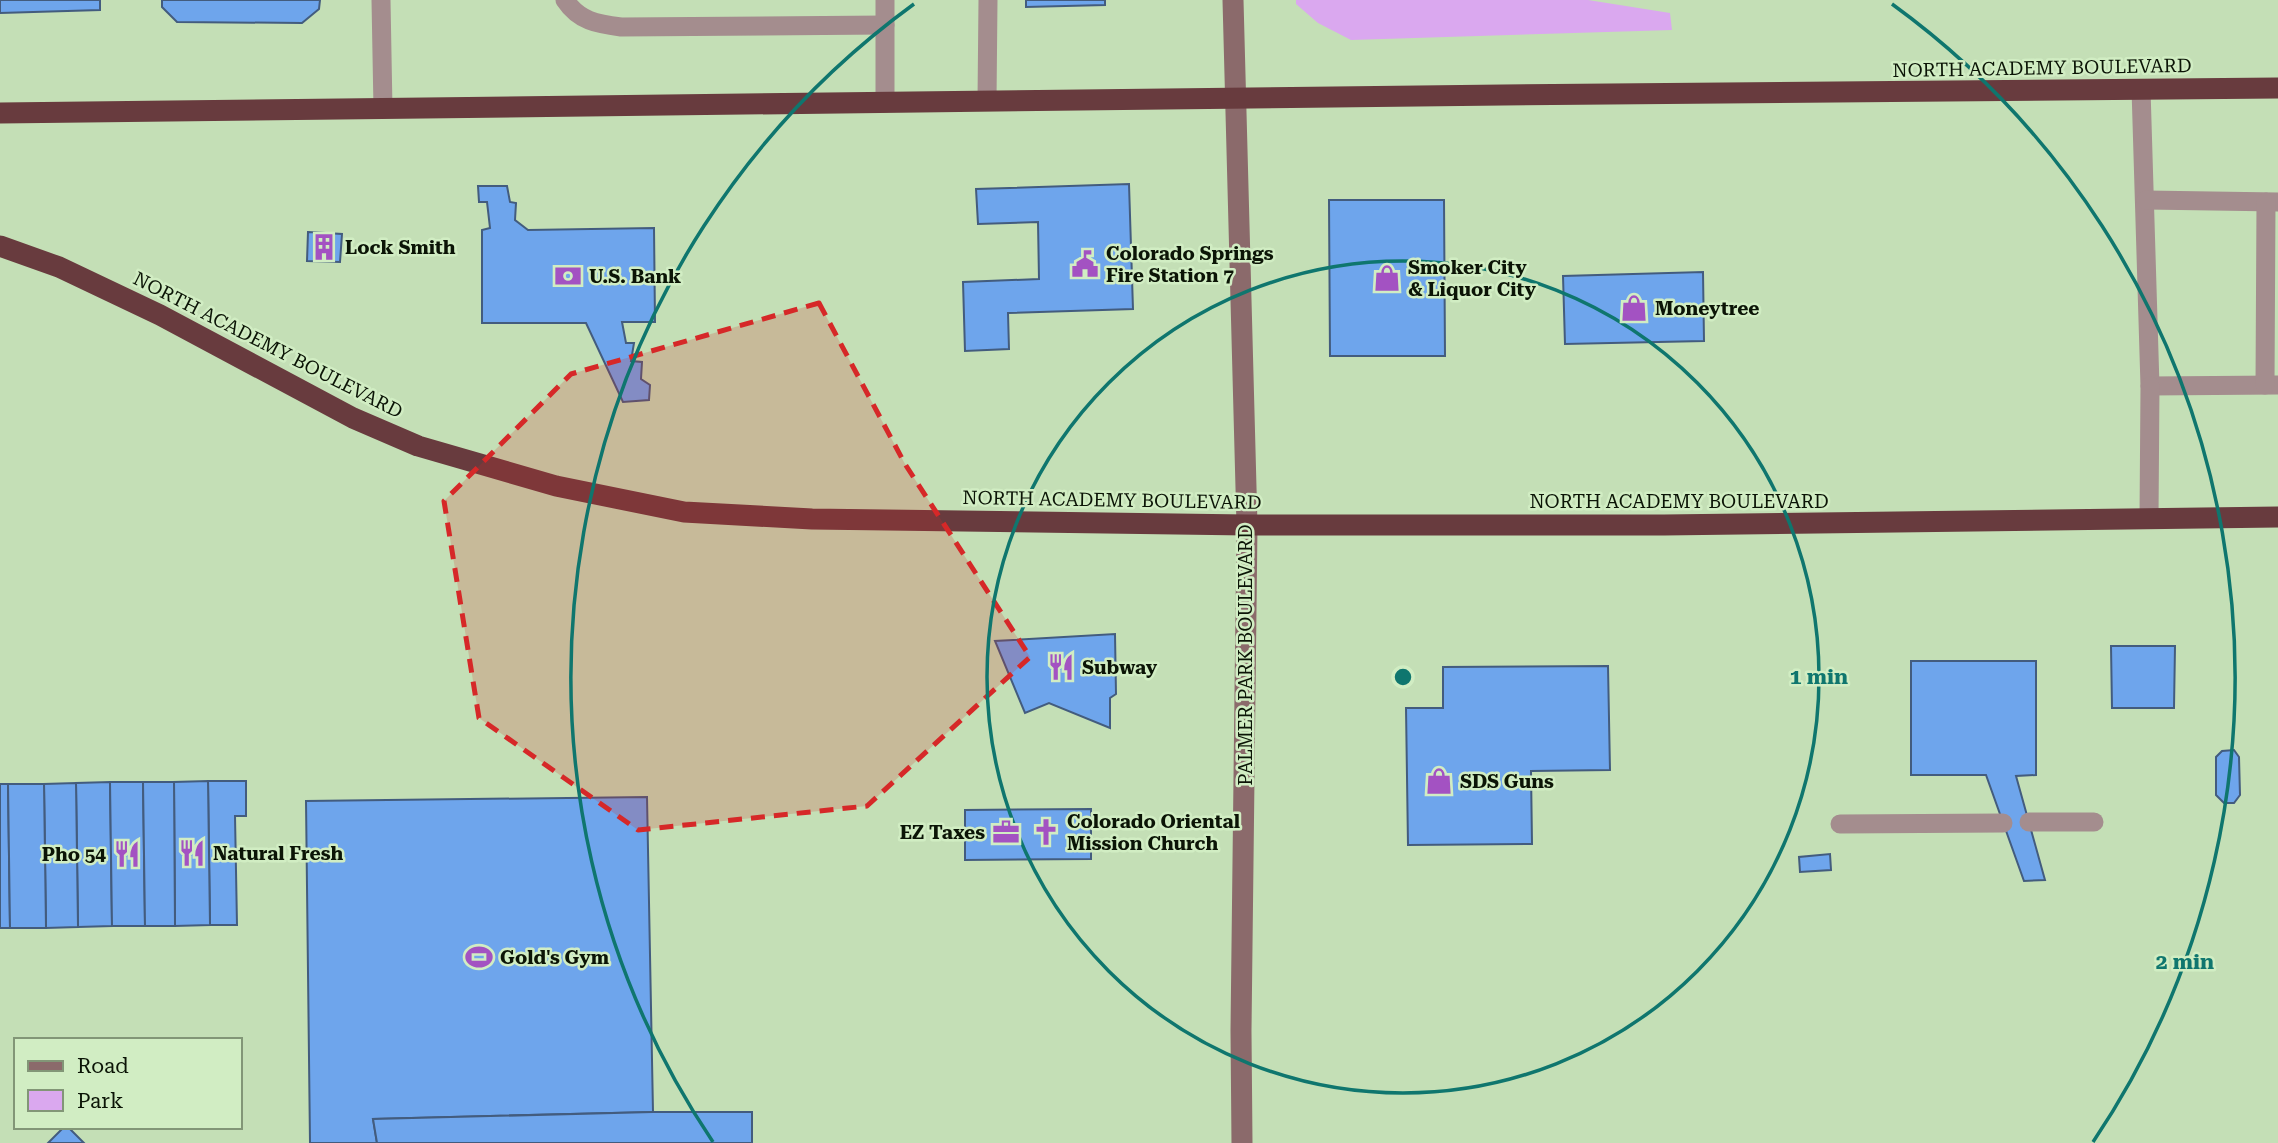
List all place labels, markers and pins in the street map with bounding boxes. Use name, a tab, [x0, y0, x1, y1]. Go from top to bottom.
building icon: Lock Smith	[309, 232, 339, 262]
place label: Lock Smith	[345, 236, 456, 259]
place label: Colorado Springs Fire Station 7	[1106, 242, 1274, 287]
public building icon: Colorado Springs Fire Station 7	[1070, 249, 1100, 279]
place label: Smoker City & Liquor City	[1408, 256, 1536, 301]
bank icon: U.S. Bank	[553, 261, 583, 291]
shop icon: Smoker City & Liquor City	[1372, 263, 1402, 293]
place label: U.S. Bank	[589, 265, 681, 288]
shop icon: Moneytree	[1619, 293, 1649, 323]
place label: Moneytree	[1655, 297, 1759, 320]
restaurant icon: Subway	[1046, 652, 1076, 682]
place label: Subway	[1082, 656, 1158, 679]
centre of rings	[1391, 665, 1415, 689]
shop icon: SDS Guns	[1424, 766, 1454, 796]
place label: SDS Guns	[1460, 770, 1554, 793]
place label: Colorado Oriental Mission Church	[1067, 810, 1240, 855]
office icon: EZ Taxes	[991, 817, 1021, 847]
church icon: Colorado Oriental Mission Church	[1031, 817, 1061, 847]
place label: EZ Taxes	[900, 821, 985, 844]
restaurant icon: Natural Fresh	[177, 838, 207, 868]
restaurant icon: Pho 54	[112, 839, 142, 869]
place label: Natural Fresh	[213, 842, 344, 865]
place label: Pho 54	[42, 843, 106, 866]
sports icon: Gold's Gym	[464, 942, 494, 972]
place label: Gold's Gym	[500, 946, 610, 969]

